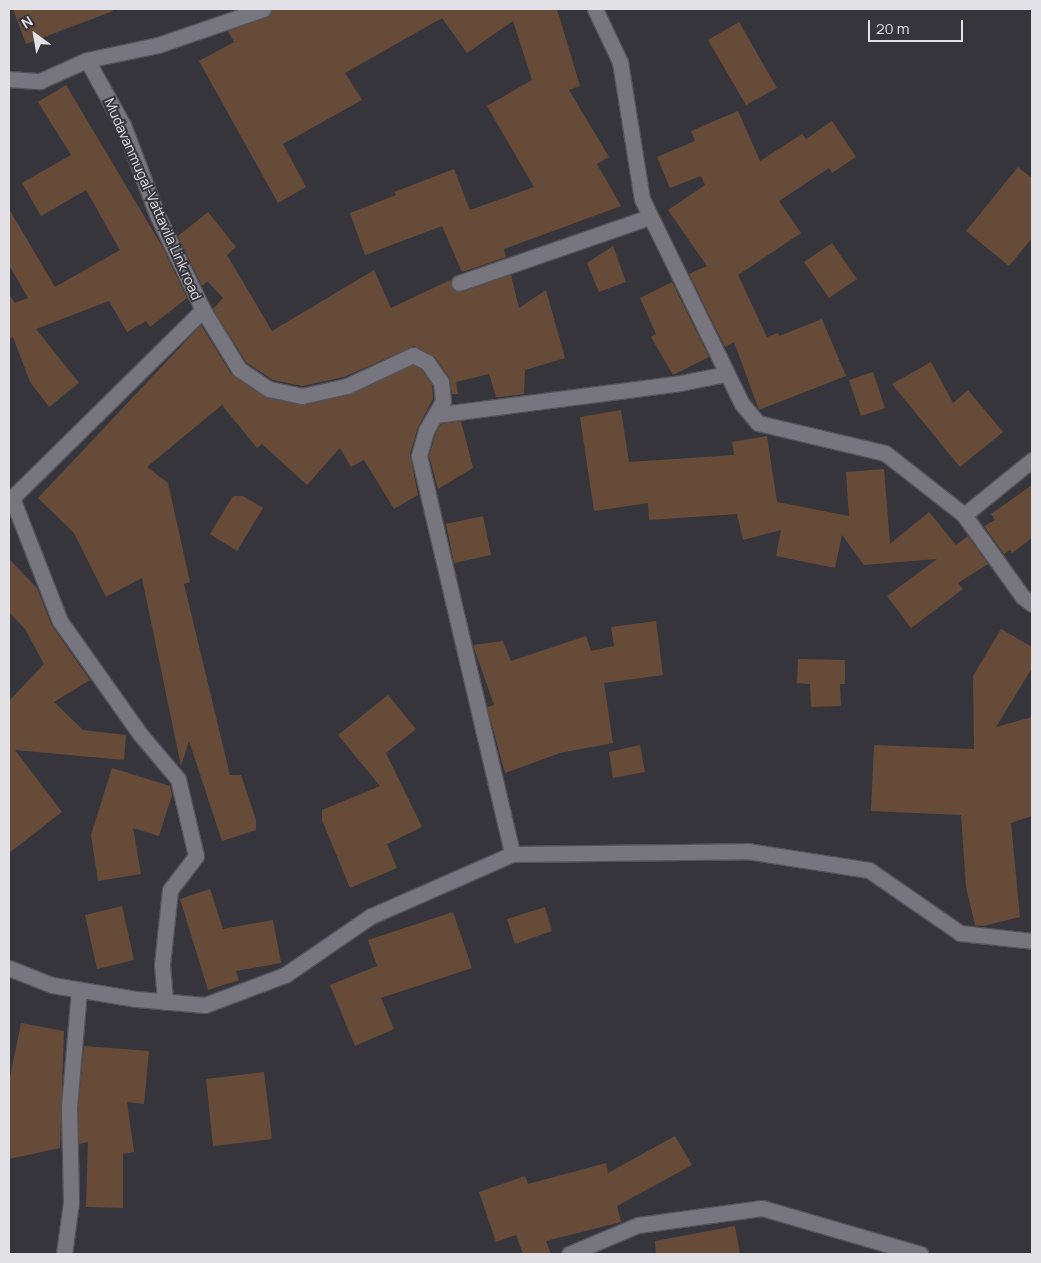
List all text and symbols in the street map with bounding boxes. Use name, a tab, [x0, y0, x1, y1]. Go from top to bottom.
north arrow	[10, 10, 60, 60]
scale bar	[871, 10, 966, 42]
text: N	[17, 11, 36, 33]
text: 20 m	[876, 18, 909, 39]
street label: Mudavanmugal-Vattavila Link road	[101, 96, 205, 302]

